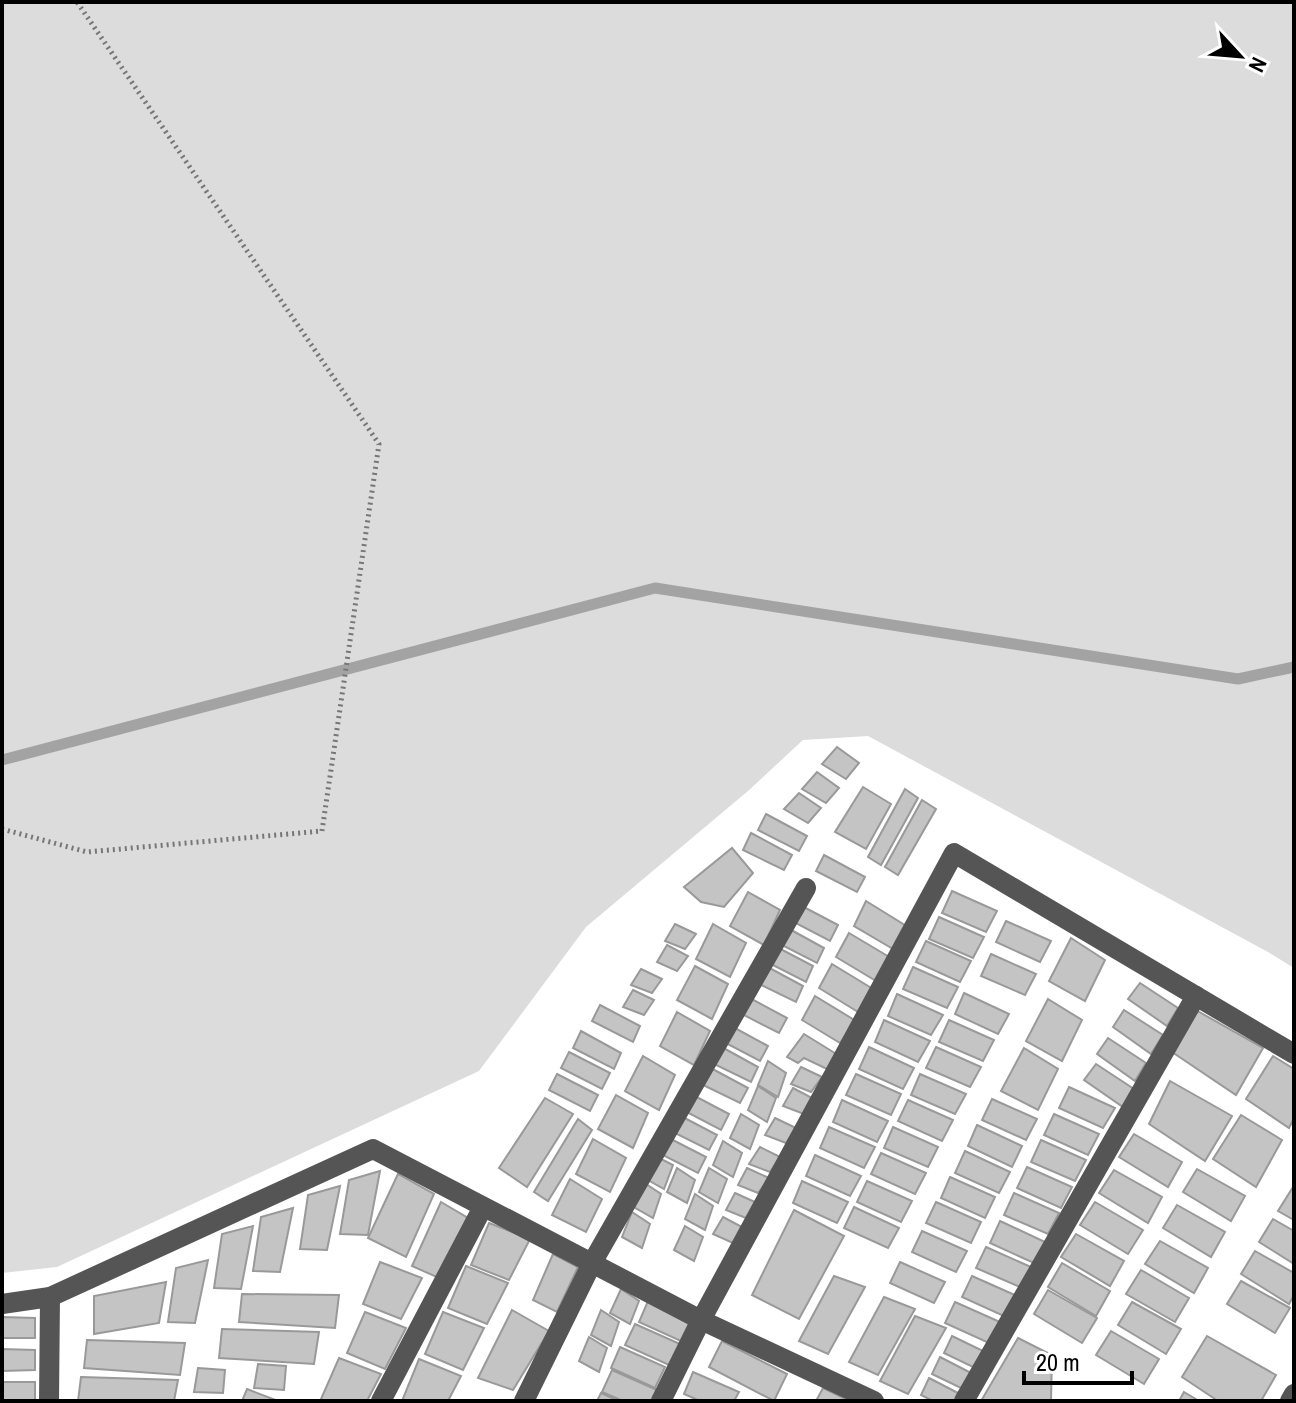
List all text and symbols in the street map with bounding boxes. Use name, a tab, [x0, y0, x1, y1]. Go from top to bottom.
north arrow	[1200, 16, 1280, 96]
text: N	[1242, 52, 1274, 77]
scale bar	[1024, 1335, 1132, 1385]
text: 20 m	[1036, 1346, 1080, 1378]

